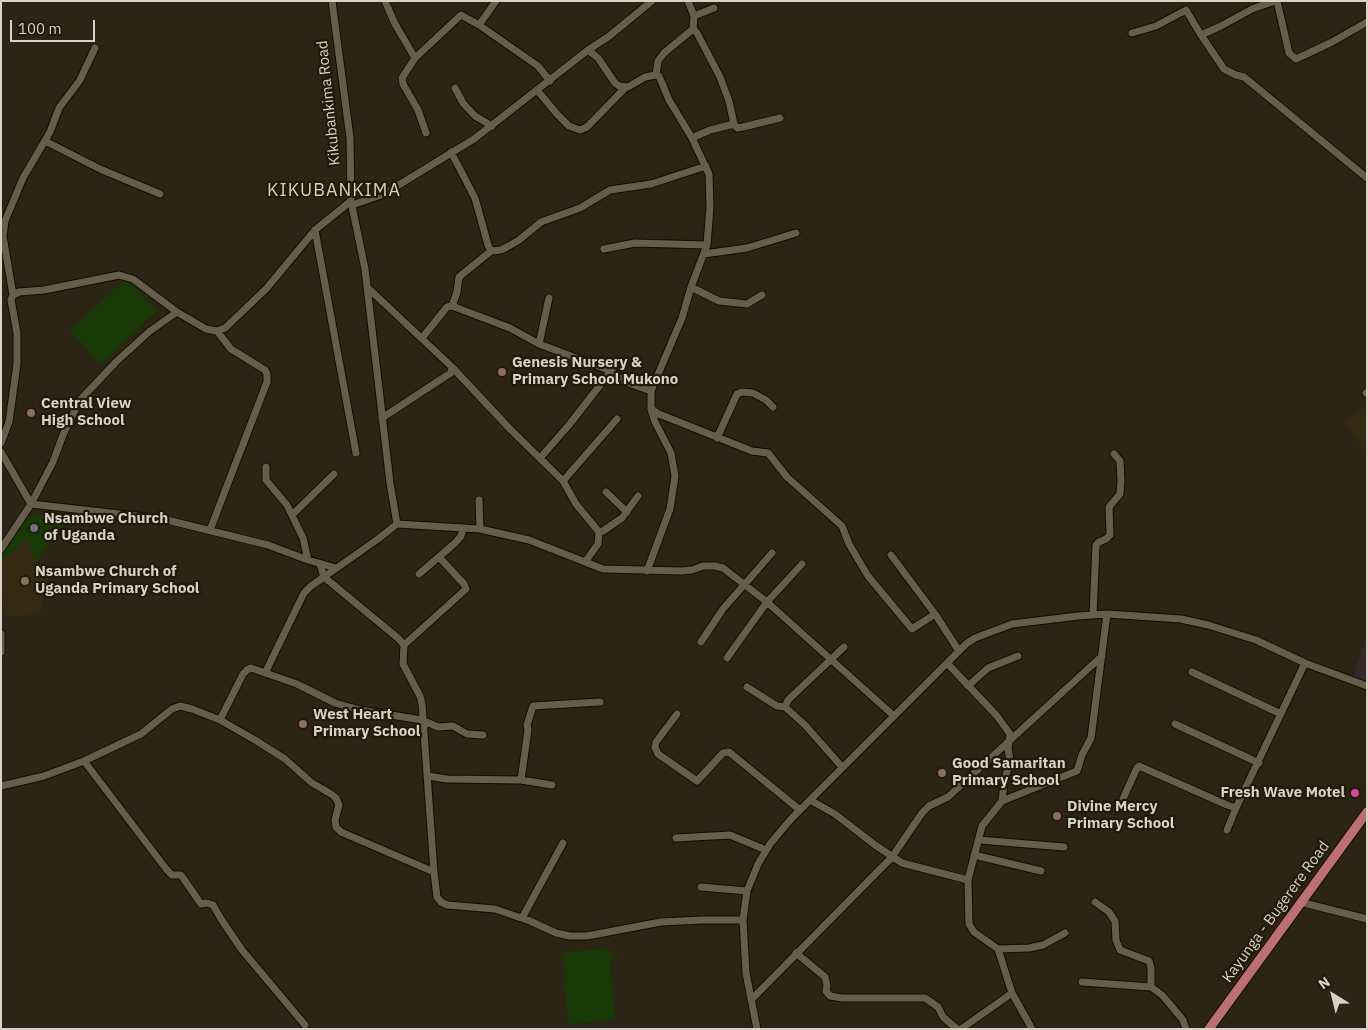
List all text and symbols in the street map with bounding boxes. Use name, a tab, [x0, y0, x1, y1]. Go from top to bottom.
scale bar	[12, 10, 98, 42]
text: 100 m	[18, 19, 62, 38]
street label: Kikubankima Road	[313, 40, 345, 166]
district label: KIKUBANKIMA	[266, 180, 402, 202]
place label: Genesis Nursery & Primary School Mukono	[512, 354, 678, 389]
marker: Genesis Nursery & Primary School Mukono	[496, 366, 508, 378]
place label: Central View High School	[41, 395, 131, 430]
marker: Central View High School	[25, 407, 37, 419]
place label: Nsambwe Church of Uganda	[44, 510, 168, 545]
marker: Nsambwe Church of Uganda	[28, 522, 40, 534]
place label: Nsambwe Church of Uganda Primary School	[35, 563, 199, 598]
marker: Nsambwe Church of Uganda Primary School	[19, 575, 31, 587]
place label: West Heart Primary School	[313, 706, 420, 741]
marker: West Heart Primary School	[297, 718, 309, 730]
place label: Good Samaritan Primary School	[952, 755, 1066, 790]
marker: Good Samaritan Primary School	[936, 767, 948, 779]
place label: Fresh Wave Motel	[1220, 784, 1345, 802]
marker: Fresh Wave Motel	[1349, 787, 1361, 799]
place label: Divine Mercy Primary School	[1067, 798, 1174, 833]
marker: Divine Mercy Primary School	[1051, 810, 1063, 822]
street label: Kayunga - Bugerere Road	[1219, 838, 1333, 986]
north arrow	[1308, 970, 1358, 1020]
text: N	[1315, 973, 1334, 993]

